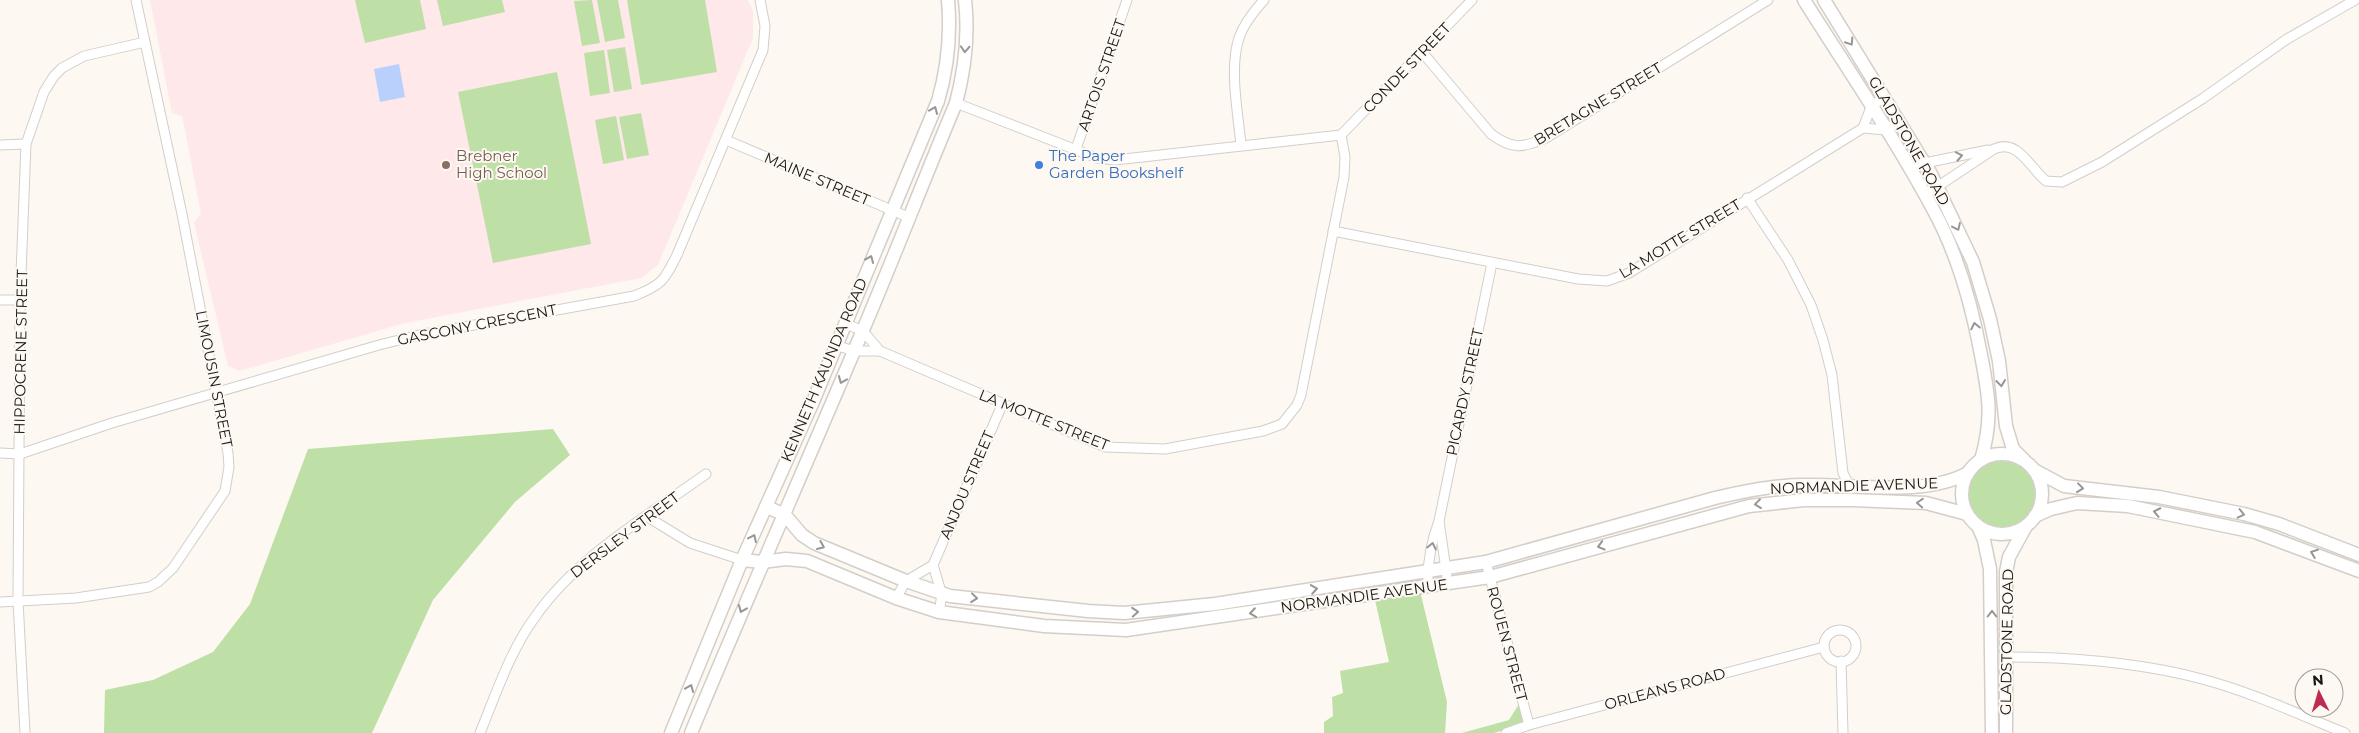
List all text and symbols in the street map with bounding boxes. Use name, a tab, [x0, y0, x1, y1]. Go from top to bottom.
street label: ARTOIS STREET	[1073, 16, 1130, 133]
street label: CONDE STREET	[1359, 18, 1455, 117]
one-way arrow	[1843, 36, 1853, 45]
one-way arrow	[960, 45, 971, 53]
street label: BRETAGNE STREET	[1530, 58, 1665, 149]
street label: GLADSTONE ROAD	[1865, 73, 1954, 209]
one-way arrow	[928, 106, 939, 115]
place label: Brebner High School	[456, 146, 547, 182]
place label: The Paper Garden Bookshelf	[1049, 146, 1184, 182]
street label: MAINE STREET	[761, 148, 873, 210]
one-way arrow	[1955, 151, 1964, 162]
marker: Brebner High School	[440, 159, 452, 171]
marker: The Paper Garden Bookshelf	[1033, 159, 1045, 171]
street label: LA MOTTE STREET	[1615, 194, 1744, 282]
one-way arrow	[1951, 222, 1962, 231]
one-way arrow	[864, 255, 875, 264]
street label: HIPPOCRENE STREET	[10, 269, 31, 435]
street label: KENNETH KAUNDA ROAD	[776, 275, 871, 465]
street label: GASCONY CRESCENT	[396, 300, 559, 349]
street label: LIMOUSIN STREET	[192, 309, 237, 449]
one-way arrow	[1970, 321, 1981, 330]
street label: PICARDY STREET	[1442, 326, 1487, 457]
one-way arrow	[838, 375, 848, 384]
one-way arrow	[1995, 379, 2006, 387]
street label: LA MOTTE STREET	[976, 385, 1112, 454]
street label: ANJOU STREET	[935, 427, 998, 542]
street label: NORMANDIE AVENUE	[1770, 473, 1938, 498]
one-way arrow	[2077, 482, 2085, 493]
street label: DERSLEY STREET	[566, 487, 683, 582]
one-way arrow	[1916, 498, 1924, 509]
one-way arrow	[1753, 499, 1762, 509]
one-way arrow	[2153, 507, 2161, 518]
one-way arrow	[2236, 508, 2245, 518]
one-way arrow	[746, 534, 757, 543]
one-way arrow	[816, 539, 825, 550]
one-way arrow	[1597, 541, 1605, 551]
one-way arrow	[1426, 542, 1437, 551]
one-way arrow	[2310, 549, 2318, 559]
street label: GLADSTONE ROAD	[1996, 569, 2017, 715]
street label: NORMANDIE AVENUE	[1279, 574, 1449, 617]
one-way arrow	[1310, 584, 1318, 595]
street label: ROUEN STREET	[1483, 584, 1532, 704]
one-way arrow	[970, 592, 978, 603]
one-way arrow	[738, 604, 749, 613]
one-way arrow	[1132, 606, 1140, 617]
one-way arrow	[1248, 607, 1257, 617]
one-way arrow	[1987, 610, 1997, 618]
street label: ORLEANS ROAD	[1602, 663, 1728, 714]
north arrow	[2294, 668, 2344, 718]
text: N	[2311, 671, 2324, 690]
one-way arrow	[684, 684, 694, 693]

